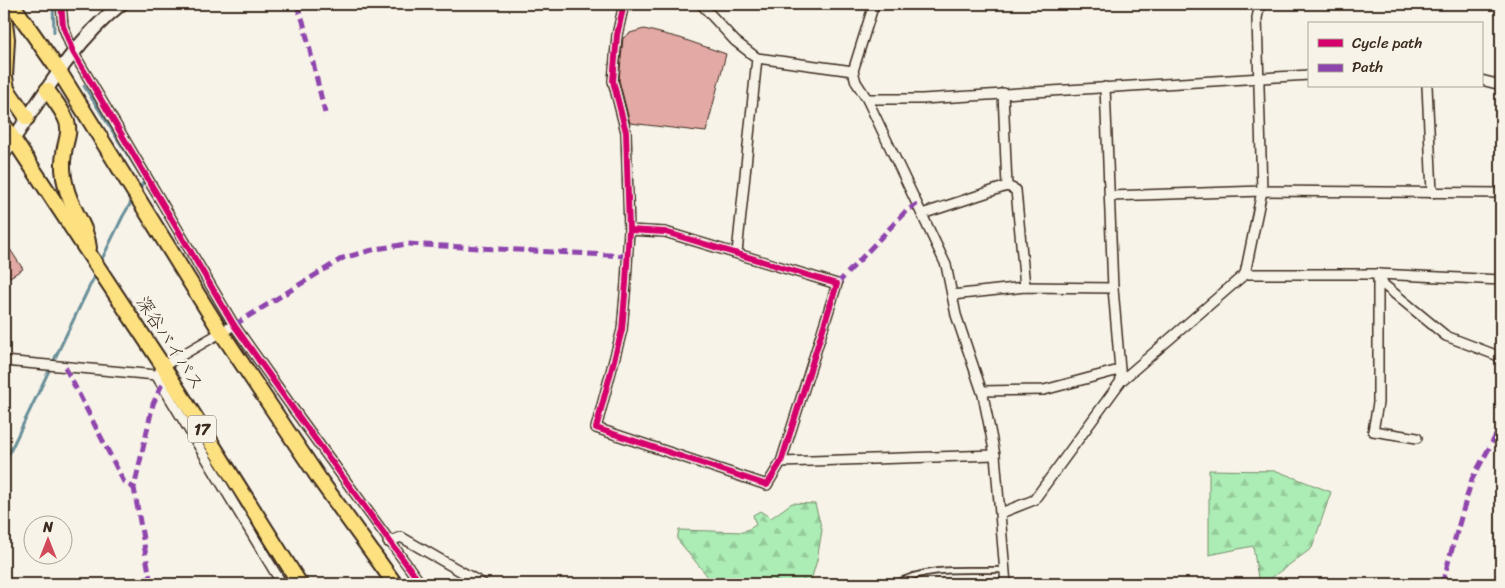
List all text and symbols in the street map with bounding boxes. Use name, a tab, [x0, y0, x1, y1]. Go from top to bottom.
legend	[1308, 22, 1482, 88]
text: Cycle path	[1352, 30, 1423, 56]
text: Path	[1352, 54, 1383, 80]
street label: 深谷バイパス	[127, 289, 213, 397]
road number: 17	[188, 416, 216, 442]
text: N	[42, 515, 53, 540]
north arrow	[22, 516, 72, 566]

